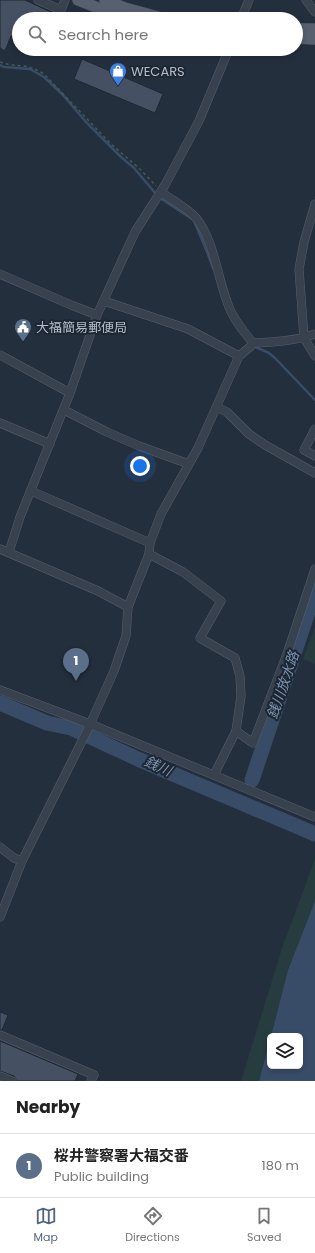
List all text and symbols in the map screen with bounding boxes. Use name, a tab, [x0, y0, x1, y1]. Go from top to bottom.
search box	[12, 12, 303, 56]
icon: search	[26, 23, 48, 45]
text: Search here	[58, 24, 148, 45]
shop icon: WECARS	[108, 61, 128, 86]
place label: WECARS	[131, 62, 185, 81]
public building icon: 大福簡易郵便局	[13, 317, 33, 342]
place label: 大福簡易郵便局	[36, 318, 127, 337]
your location	[130, 456, 150, 476]
pin: 1	[63, 648, 89, 681]
water label: 銭川放水路	[262, 648, 304, 721]
water label: 銭川	[141, 751, 177, 782]
map controls	[267, 1033, 303, 1069]
button: layers	[267, 1033, 303, 1069]
text: Nearby	[16, 1095, 80, 1119]
text: 桜井警察署大福交番	[54, 1145, 189, 1166]
text: 1	[27, 1156, 31, 1175]
text: 180 m	[262, 1156, 299, 1175]
text: Public building	[54, 1167, 149, 1186]
tab: Map	[34, 1205, 58, 1246]
tab: Directions	[125, 1205, 180, 1246]
tab: Saved	[247, 1205, 281, 1246]

